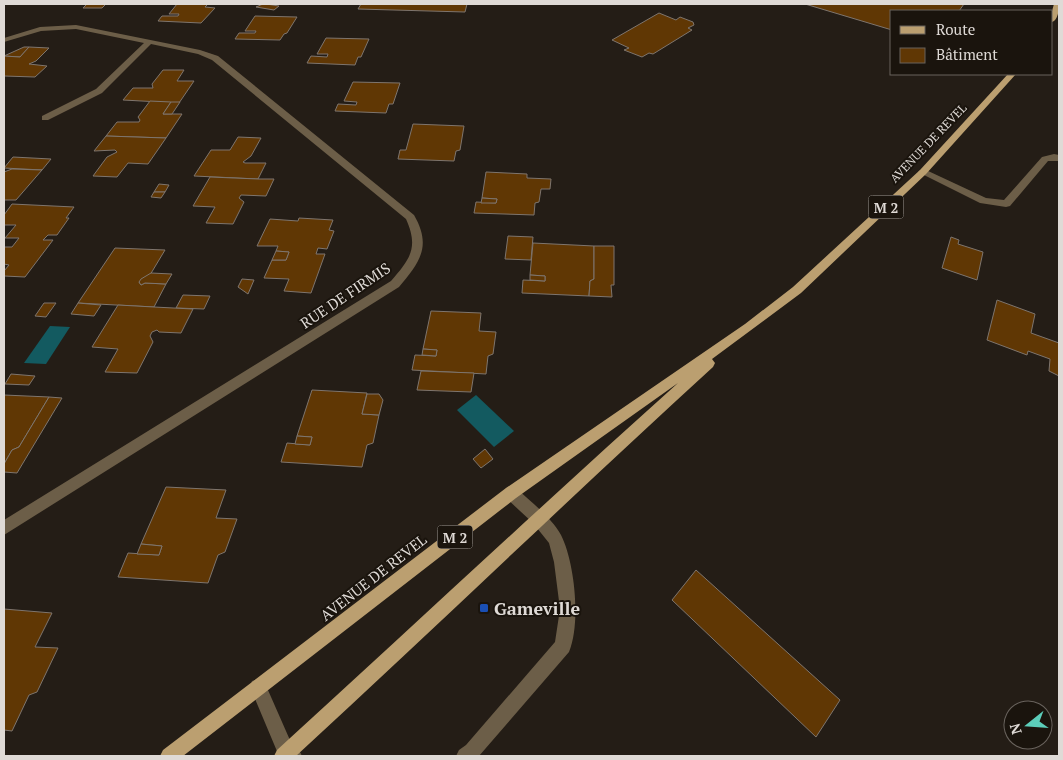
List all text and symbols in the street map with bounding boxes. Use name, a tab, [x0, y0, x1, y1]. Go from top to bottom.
legend	[890, 10, 1053, 75]
text: Route	[936, 19, 975, 39]
text: Bâtiment	[936, 44, 998, 64]
street label: AVENUE DE REVEL	[887, 100, 970, 186]
road number: M 2	[868, 196, 904, 218]
street label: RUE DE FIRMIS	[296, 258, 394, 332]
road number: M 2	[438, 526, 472, 548]
street label: AVENUE DE REVEL	[316, 529, 430, 625]
place label: Gameville	[494, 596, 580, 620]
marker: Gameville	[478, 602, 490, 614]
north arrow	[1003, 700, 1053, 750]
text: N	[1004, 721, 1026, 737]

